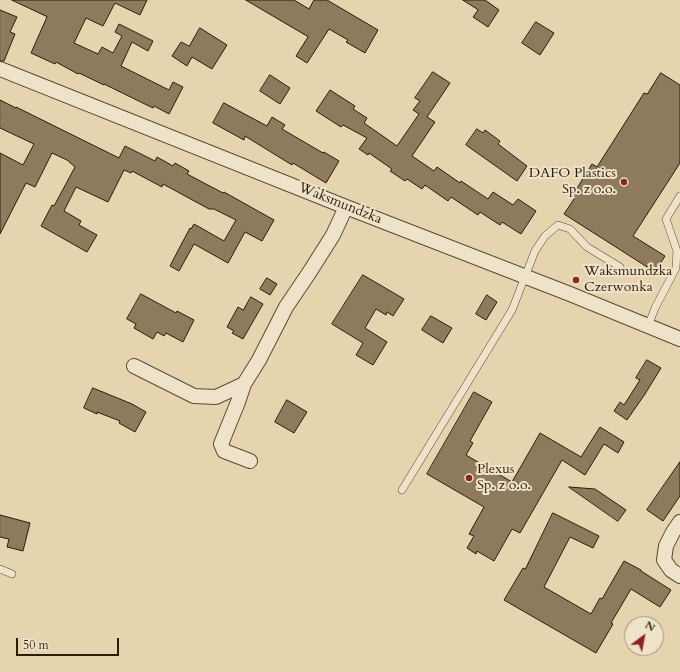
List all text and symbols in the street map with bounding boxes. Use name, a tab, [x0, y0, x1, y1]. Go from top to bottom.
place label: DAFO Plastics Sp. z o.o.	[529, 166, 616, 198]
marker: DAFO Plastics Sp. z o.o.	[619, 177, 629, 187]
street label: Waksmundzka	[296, 180, 384, 228]
place label: Waksmundzka Czerwonka	[584, 264, 672, 296]
marker: Waksmundzka Czerwonka	[571, 275, 581, 285]
place label: Plexus Sp. z o.o.	[477, 462, 531, 494]
marker: Plexus Sp. z o.o.	[464, 473, 474, 483]
north arrow	[624, 616, 664, 656]
text: N	[642, 617, 658, 635]
scale bar	[18, 630, 121, 656]
text: 50 m	[23, 637, 49, 653]

